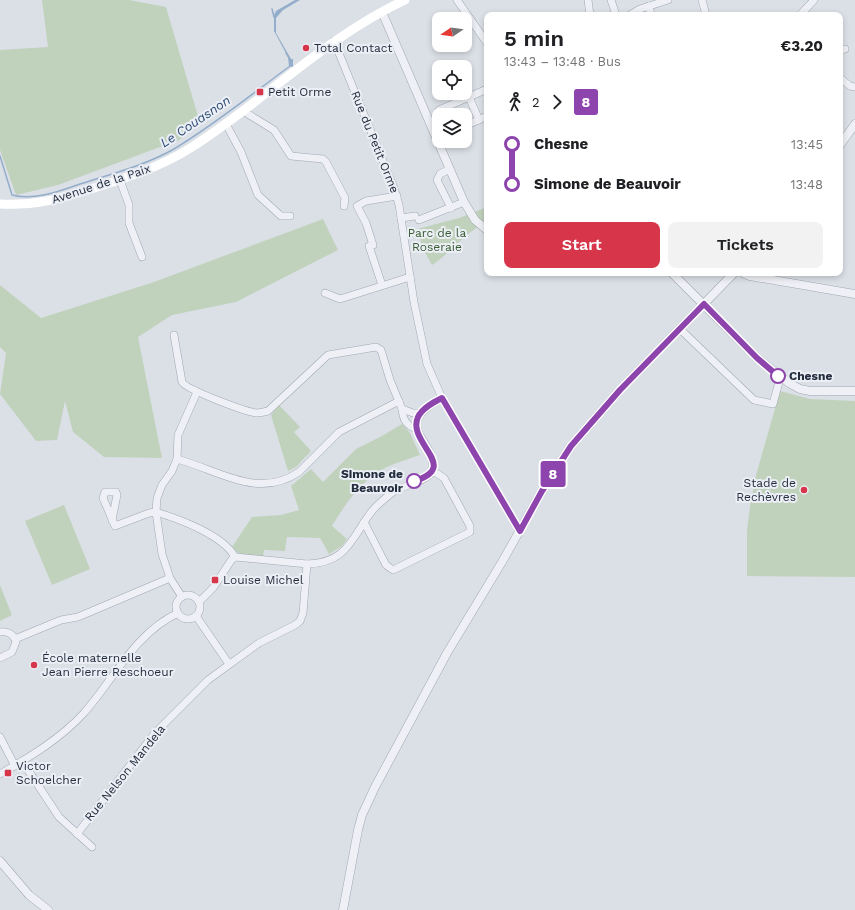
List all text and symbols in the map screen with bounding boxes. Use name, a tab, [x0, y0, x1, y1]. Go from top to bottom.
north arrow	[432, 12, 472, 52]
map controls	[432, 12, 472, 148]
text: 5 min	[504, 26, 564, 51]
text: €3.20	[781, 37, 823, 55]
place label: Total Contact	[314, 41, 393, 55]
marker: Total Contact	[301, 43, 311, 53]
text: 13:43 – 13:48 · Bus	[504, 54, 621, 69]
button: locate	[432, 60, 472, 100]
place label: Petit Orme	[268, 85, 332, 99]
marker: Petit Orme	[255, 87, 265, 97]
street label: Rue du Petit Orme	[348, 89, 402, 195]
icon: walk	[504, 91, 526, 113]
icon: forward	[546, 91, 568, 113]
water label: Le Couasnon	[157, 92, 233, 150]
text: 8	[582, 94, 590, 110]
text: 2	[532, 95, 540, 110]
button: layers	[432, 108, 472, 148]
text: Chesne	[534, 135, 588, 153]
text: 13:45	[791, 137, 823, 152]
street label: Avenue de la Paix	[50, 161, 152, 207]
text: Simone de Beauvoir	[534, 175, 681, 193]
text: 13:48	[791, 177, 823, 192]
button: Start	[504, 222, 660, 268]
button: Tickets	[668, 222, 823, 268]
park label: Parc de la Roseraie	[408, 226, 467, 254]
marker: Chesne	[770, 368, 786, 384]
place label: Chesne	[789, 369, 832, 383]
line badge: 8	[540, 461, 566, 487]
text: 8	[549, 466, 557, 482]
place label: Simone de Beauvoir	[341, 467, 404, 495]
marker: Simone de Beauvoir	[406, 473, 422, 489]
place label: Stade de Rechèvres	[736, 476, 796, 504]
marker: Stade de Rechèvres	[799, 485, 809, 495]
place label: Louise Michel	[223, 573, 304, 587]
marker: Louise Michel	[210, 575, 220, 585]
place label: École maternelle Jean Pierre Reschoeur	[42, 651, 174, 679]
marker: École maternelle Jean Pierre Reschoeur	[29, 660, 39, 670]
street label: Rue Nelson Mandela	[82, 722, 168, 824]
place label: Victor Schoelcher	[16, 759, 82, 787]
marker: Victor Schoelcher	[3, 768, 13, 778]

